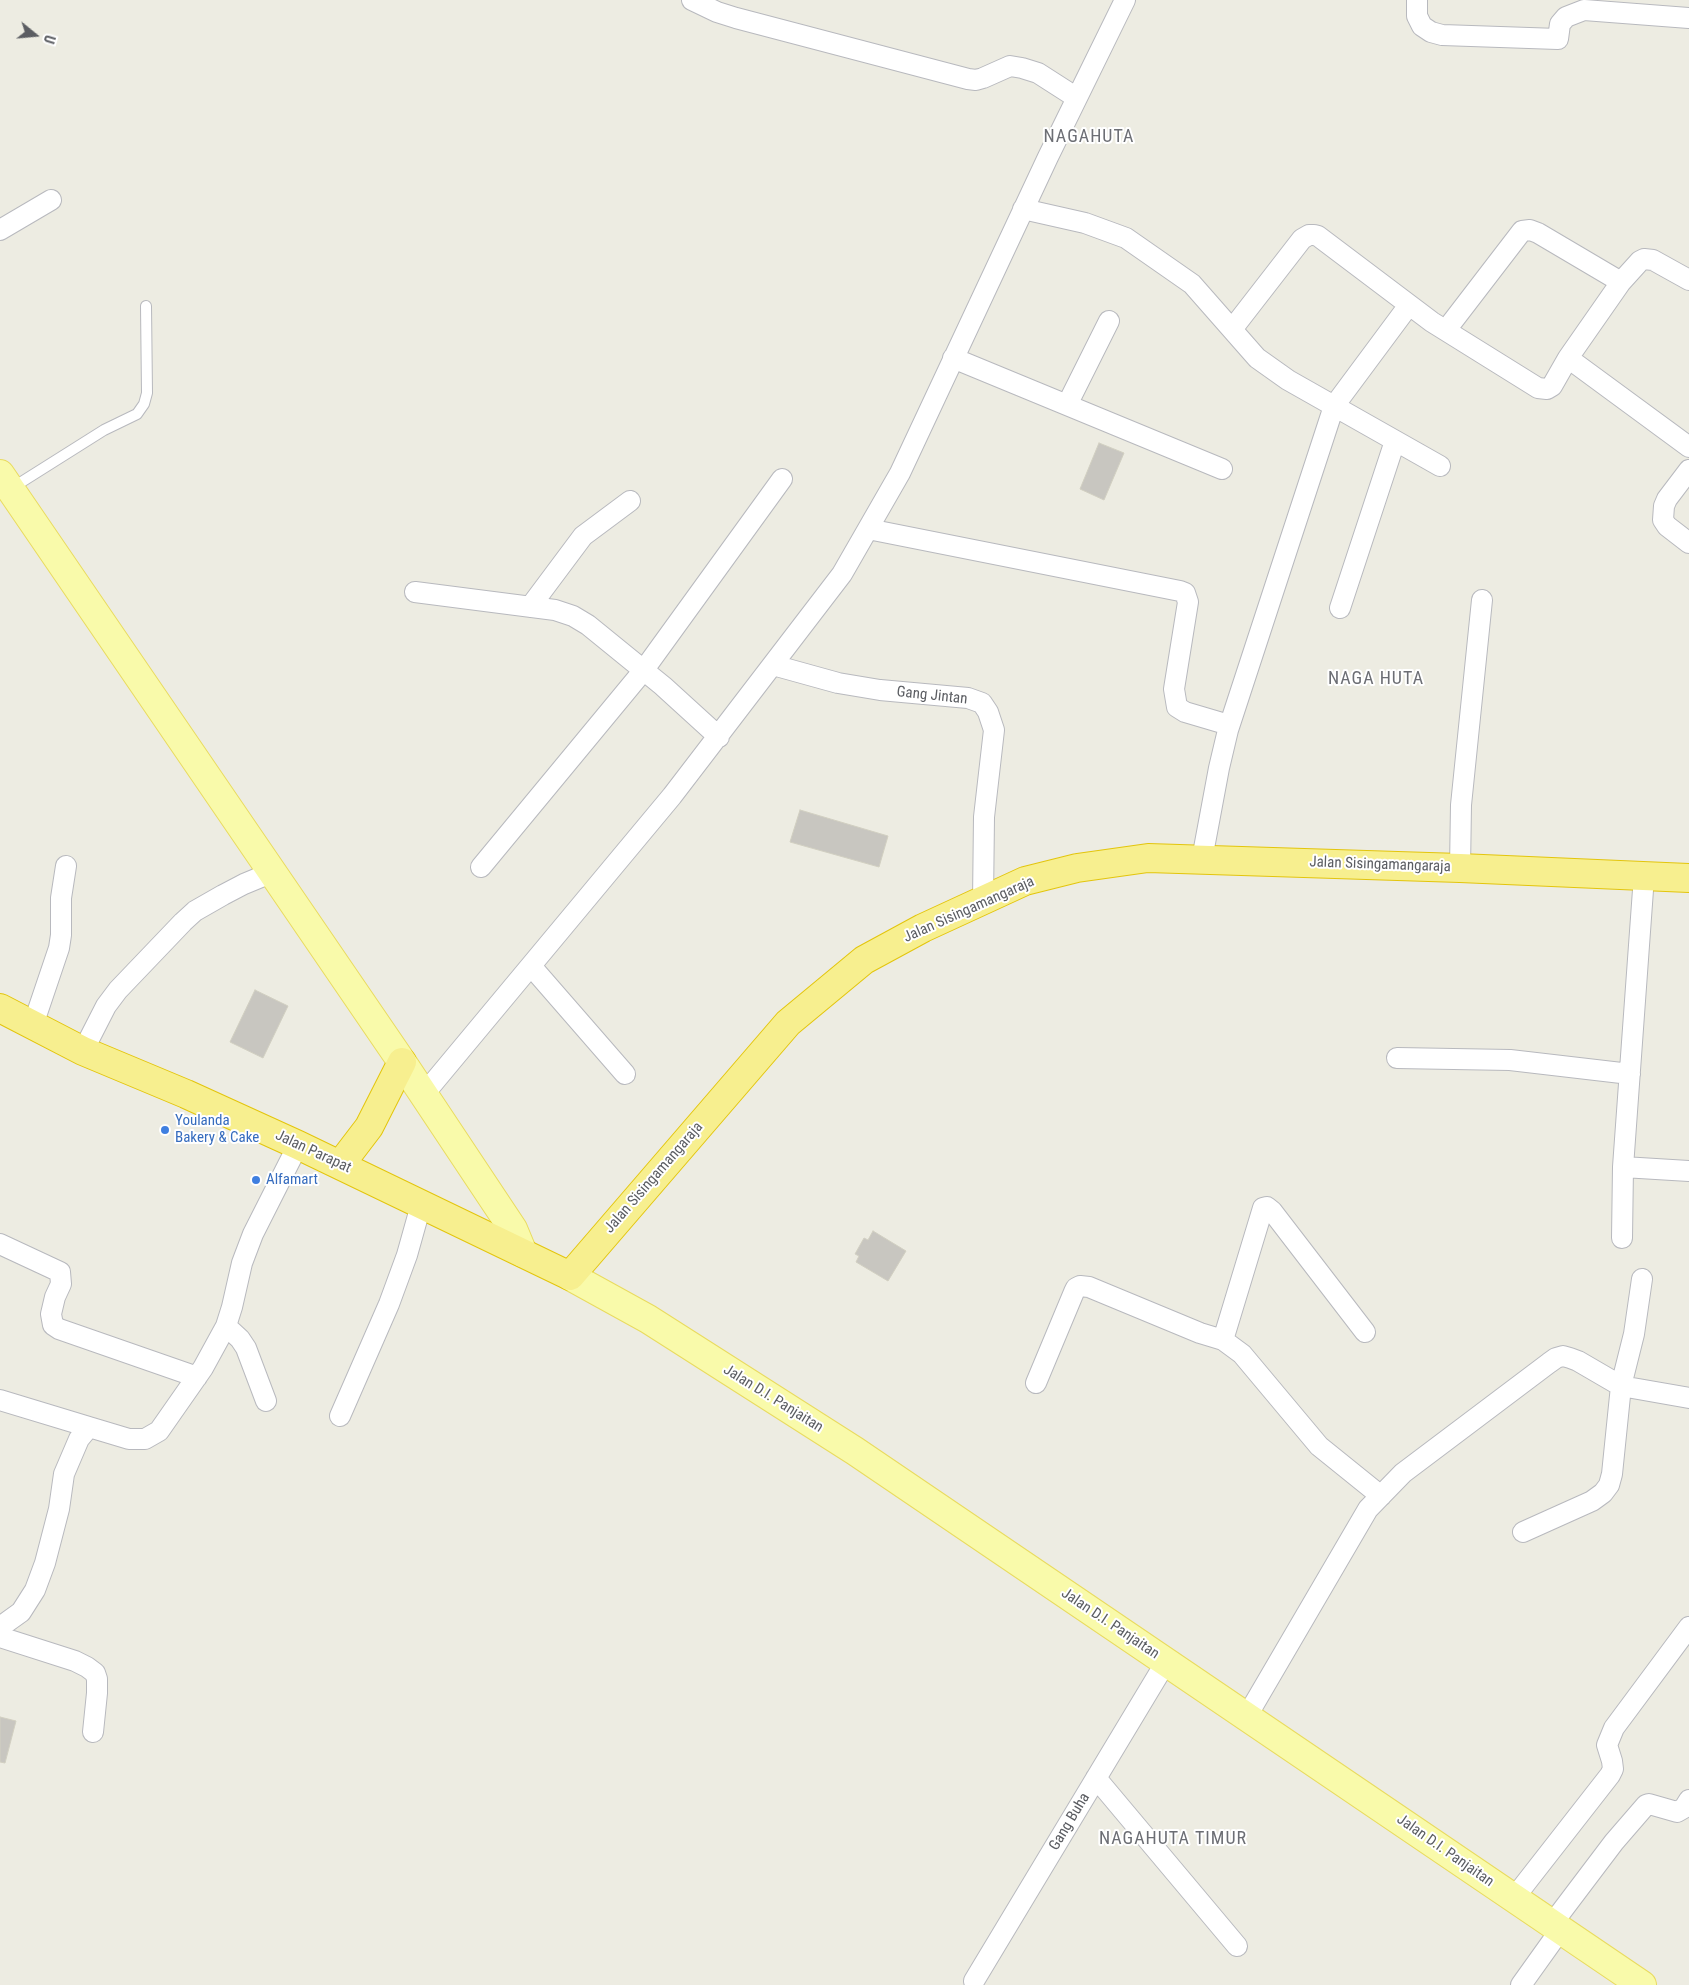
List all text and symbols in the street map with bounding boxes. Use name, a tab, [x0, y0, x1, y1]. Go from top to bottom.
north arrow	[10, 10, 60, 60]
text: U	[41, 33, 58, 46]
district label: NAGAHUTA	[1043, 126, 1135, 148]
district label: NAGA HUTA	[1327, 668, 1425, 690]
street label: Gang Jintan	[896, 683, 968, 709]
street label: Jalan Sisingamangaraja	[1309, 854, 1451, 876]
street label: Jalan Sisingamangaraja	[901, 873, 1037, 947]
place label: Youlanda Bakery & Cake	[175, 1112, 259, 1147]
street label: Jalan Sisingamangaraja	[601, 1119, 707, 1237]
marker: Youlanda Bakery & Cake	[159, 1124, 171, 1136]
street label: Jalan Parapat	[272, 1127, 354, 1177]
place label: Alfamart	[266, 1171, 318, 1189]
marker: Alfamart	[250, 1174, 262, 1186]
street label: Jalan D.I. Panjaitan	[720, 1361, 826, 1437]
street label: Jalan D.I. Panjaitan	[1058, 1585, 1162, 1663]
street label: Gang Buha	[1046, 1790, 1094, 1854]
street label: Jalan D.I. Panjaitan	[1393, 1811, 1497, 1891]
district label: NAGAHUTA TIMUR	[1097, 1828, 1249, 1850]

